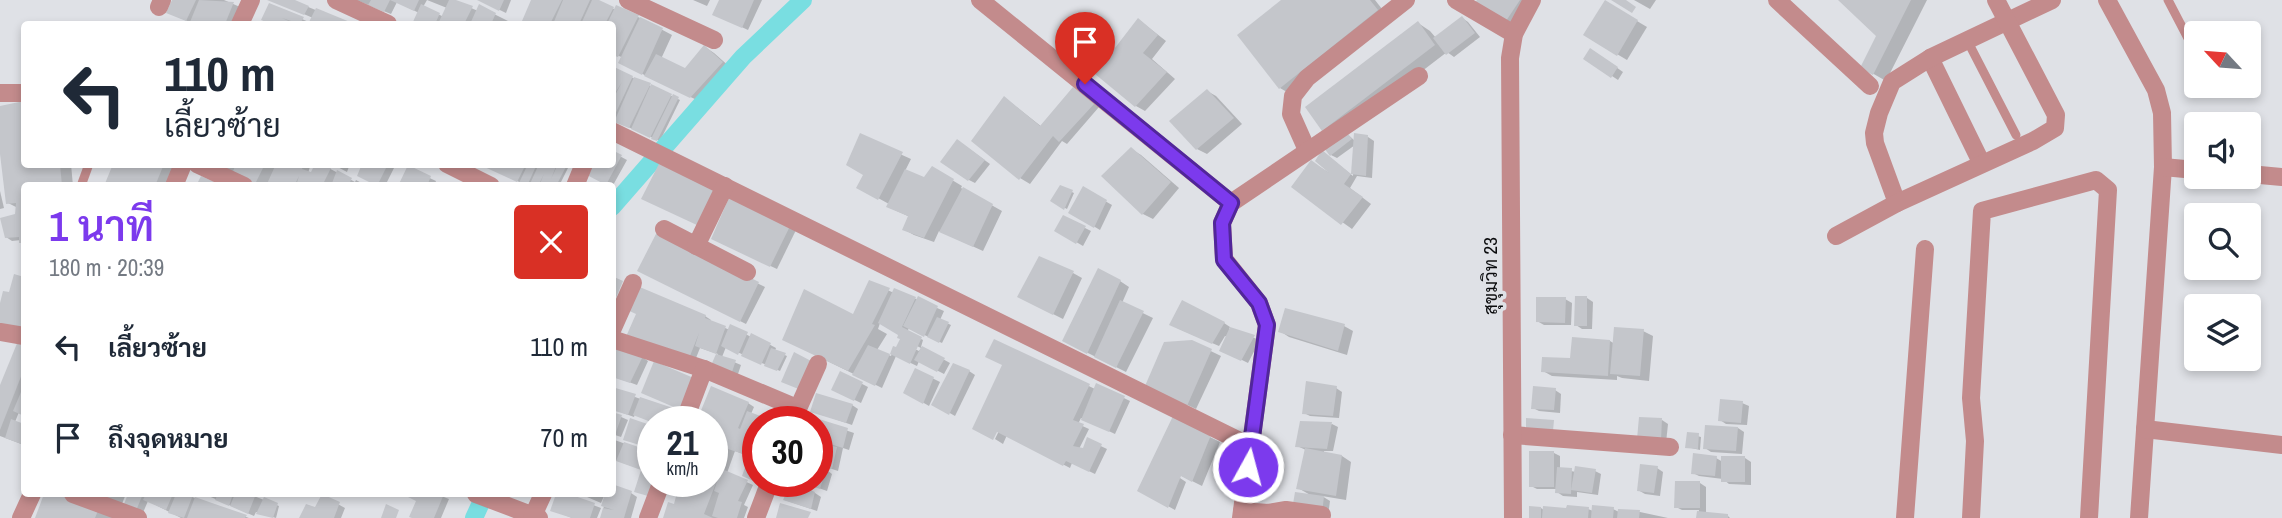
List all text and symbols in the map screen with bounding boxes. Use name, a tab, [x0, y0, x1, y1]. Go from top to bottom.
pin	[1055, 12.0, 1115, 84]
north arrow	[2184, 21, 2261, 98]
map controls	[2184, 21, 2261, 371]
icon: arrive	[1066, 23, 1104, 61]
text: 110 m	[164, 40, 276, 106]
icon: left	[49, 49, 140, 140]
text: เลี้ยวซ้าย	[164, 104, 281, 147]
button: sound	[2184, 112, 2261, 189]
text: 1 นาที	[49, 198, 154, 254]
button: search	[2184, 203, 2261, 280]
button: close	[514, 205, 588, 279]
street label: สุขุมวิท 23	[1477, 237, 1503, 315]
text: 180 m · 20:39	[49, 252, 164, 283]
button: layers	[2184, 294, 2261, 371]
icon: left	[49, 328, 87, 366]
text: 110 m	[530, 329, 588, 364]
text: เลี้ยวซ้าย	[108, 330, 207, 365]
speed limit sign: 30	[742, 406, 833, 497]
icon: arrive	[49, 419, 87, 457]
text: 21	[667, 419, 698, 466]
text: 70 m	[541, 420, 588, 455]
text: ถึงจุดหมาย	[108, 421, 229, 456]
position arrow	[1211, 430, 1285, 504]
text: km/h	[667, 456, 699, 481]

